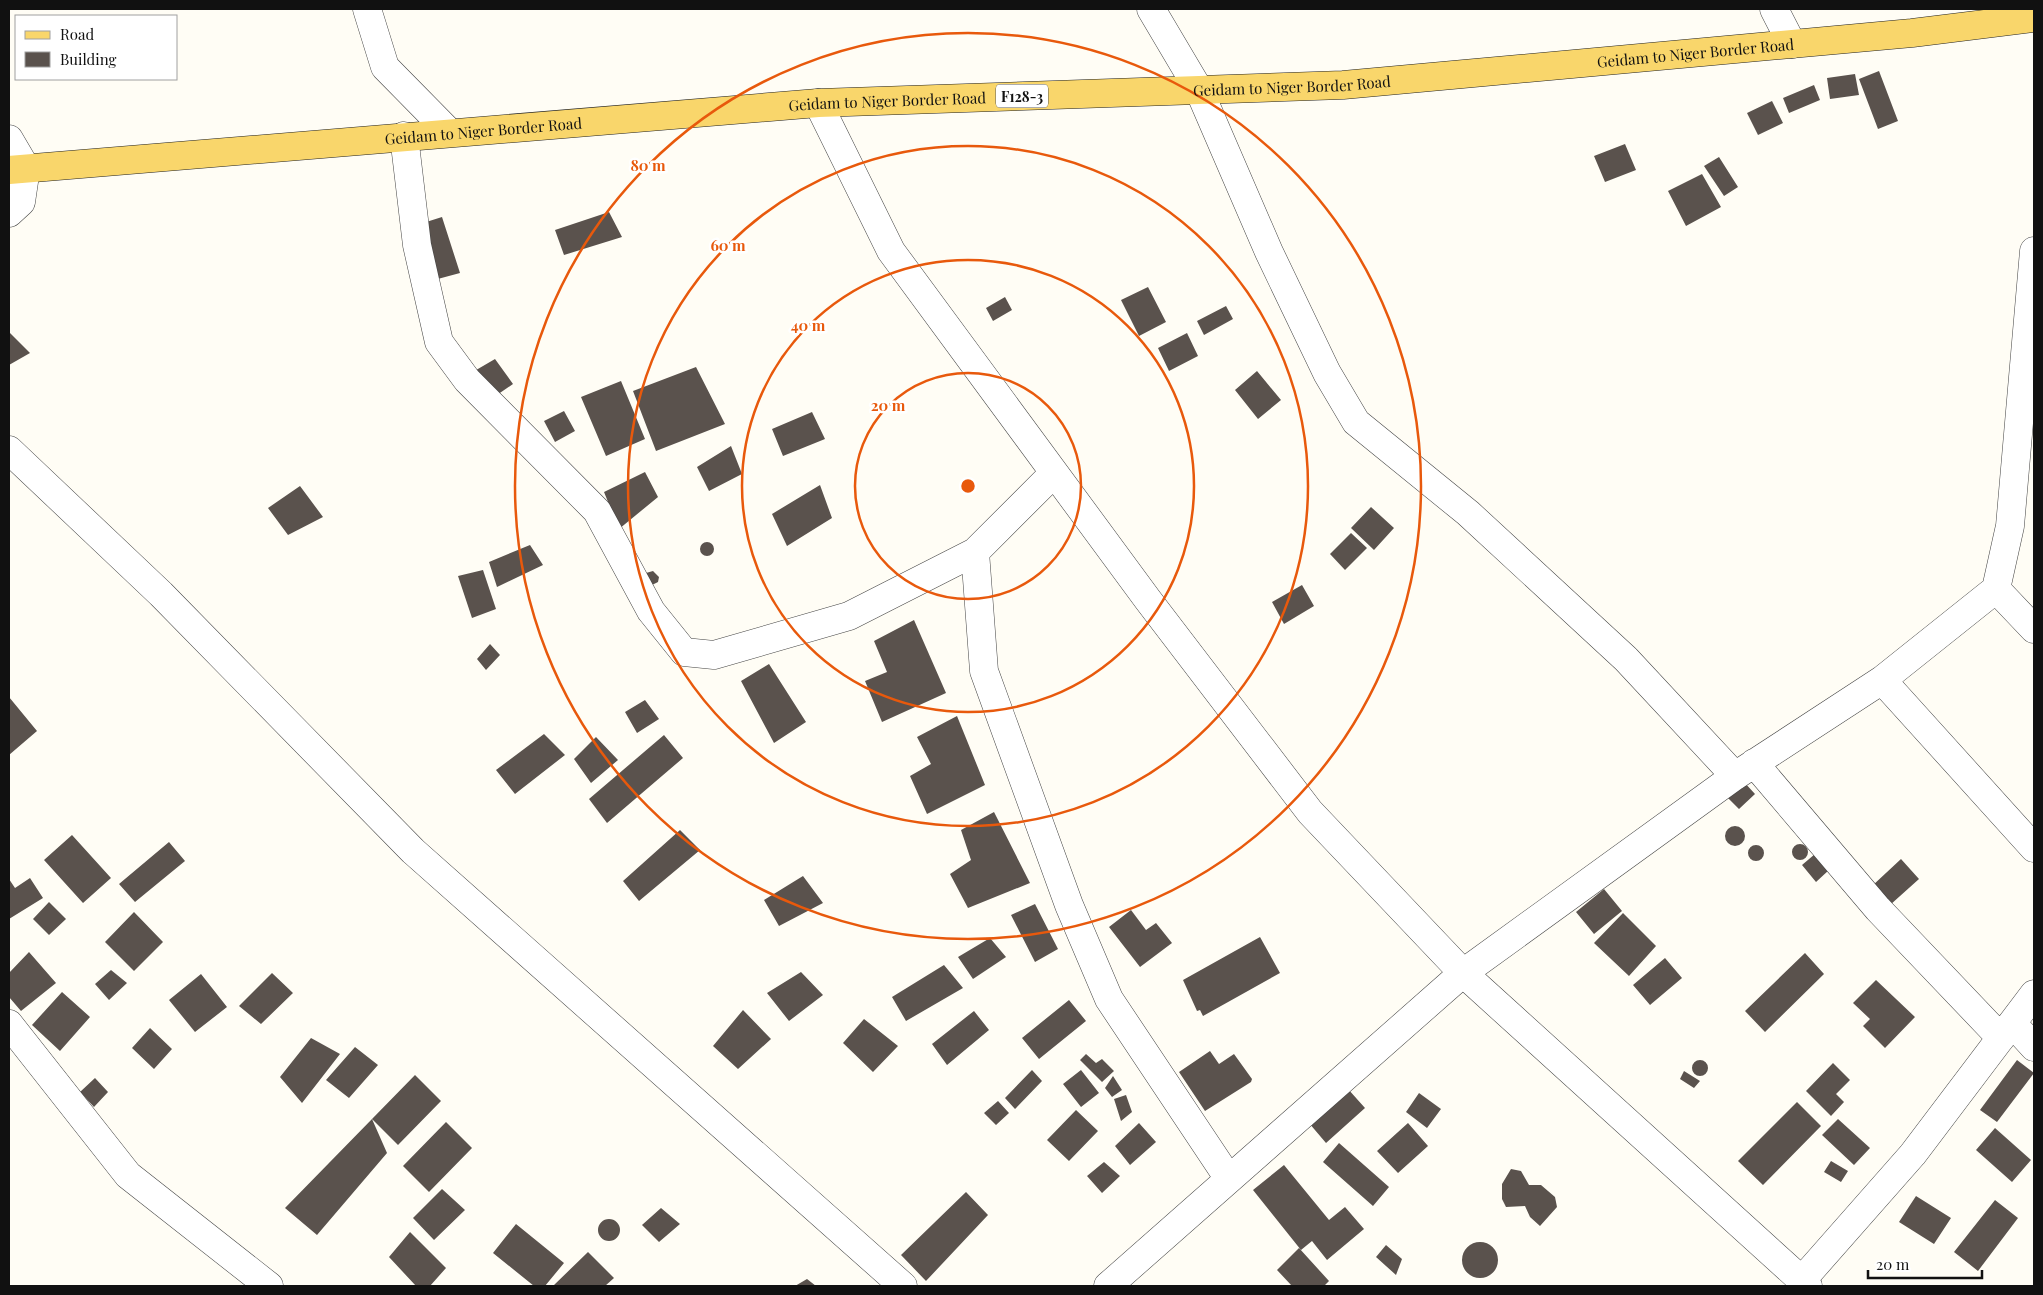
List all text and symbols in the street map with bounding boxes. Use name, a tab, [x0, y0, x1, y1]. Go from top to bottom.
legend	[15, 15, 178, 80]
text: Road	[60, 24, 94, 44]
street label: Geidam to Niger Border Road	[1596, 34, 1795, 72]
text: Building	[60, 49, 117, 69]
street label: Geidam to Niger Border Road	[1193, 71, 1392, 100]
road number: F128-3	[996, 84, 1048, 108]
street label: Geidam to Niger Border Road	[788, 87, 987, 115]
street label: Geidam to Niger Border Road	[384, 113, 583, 149]
text: 80 m	[630, 155, 666, 175]
text: 60 m	[710, 235, 746, 255]
text: 40 m	[791, 315, 826, 335]
text: 20 m	[871, 395, 906, 415]
centre of rings	[959, 477, 977, 495]
scale bar	[1868, 1248, 1982, 1280]
text: 20 m	[1876, 1254, 1910, 1274]

